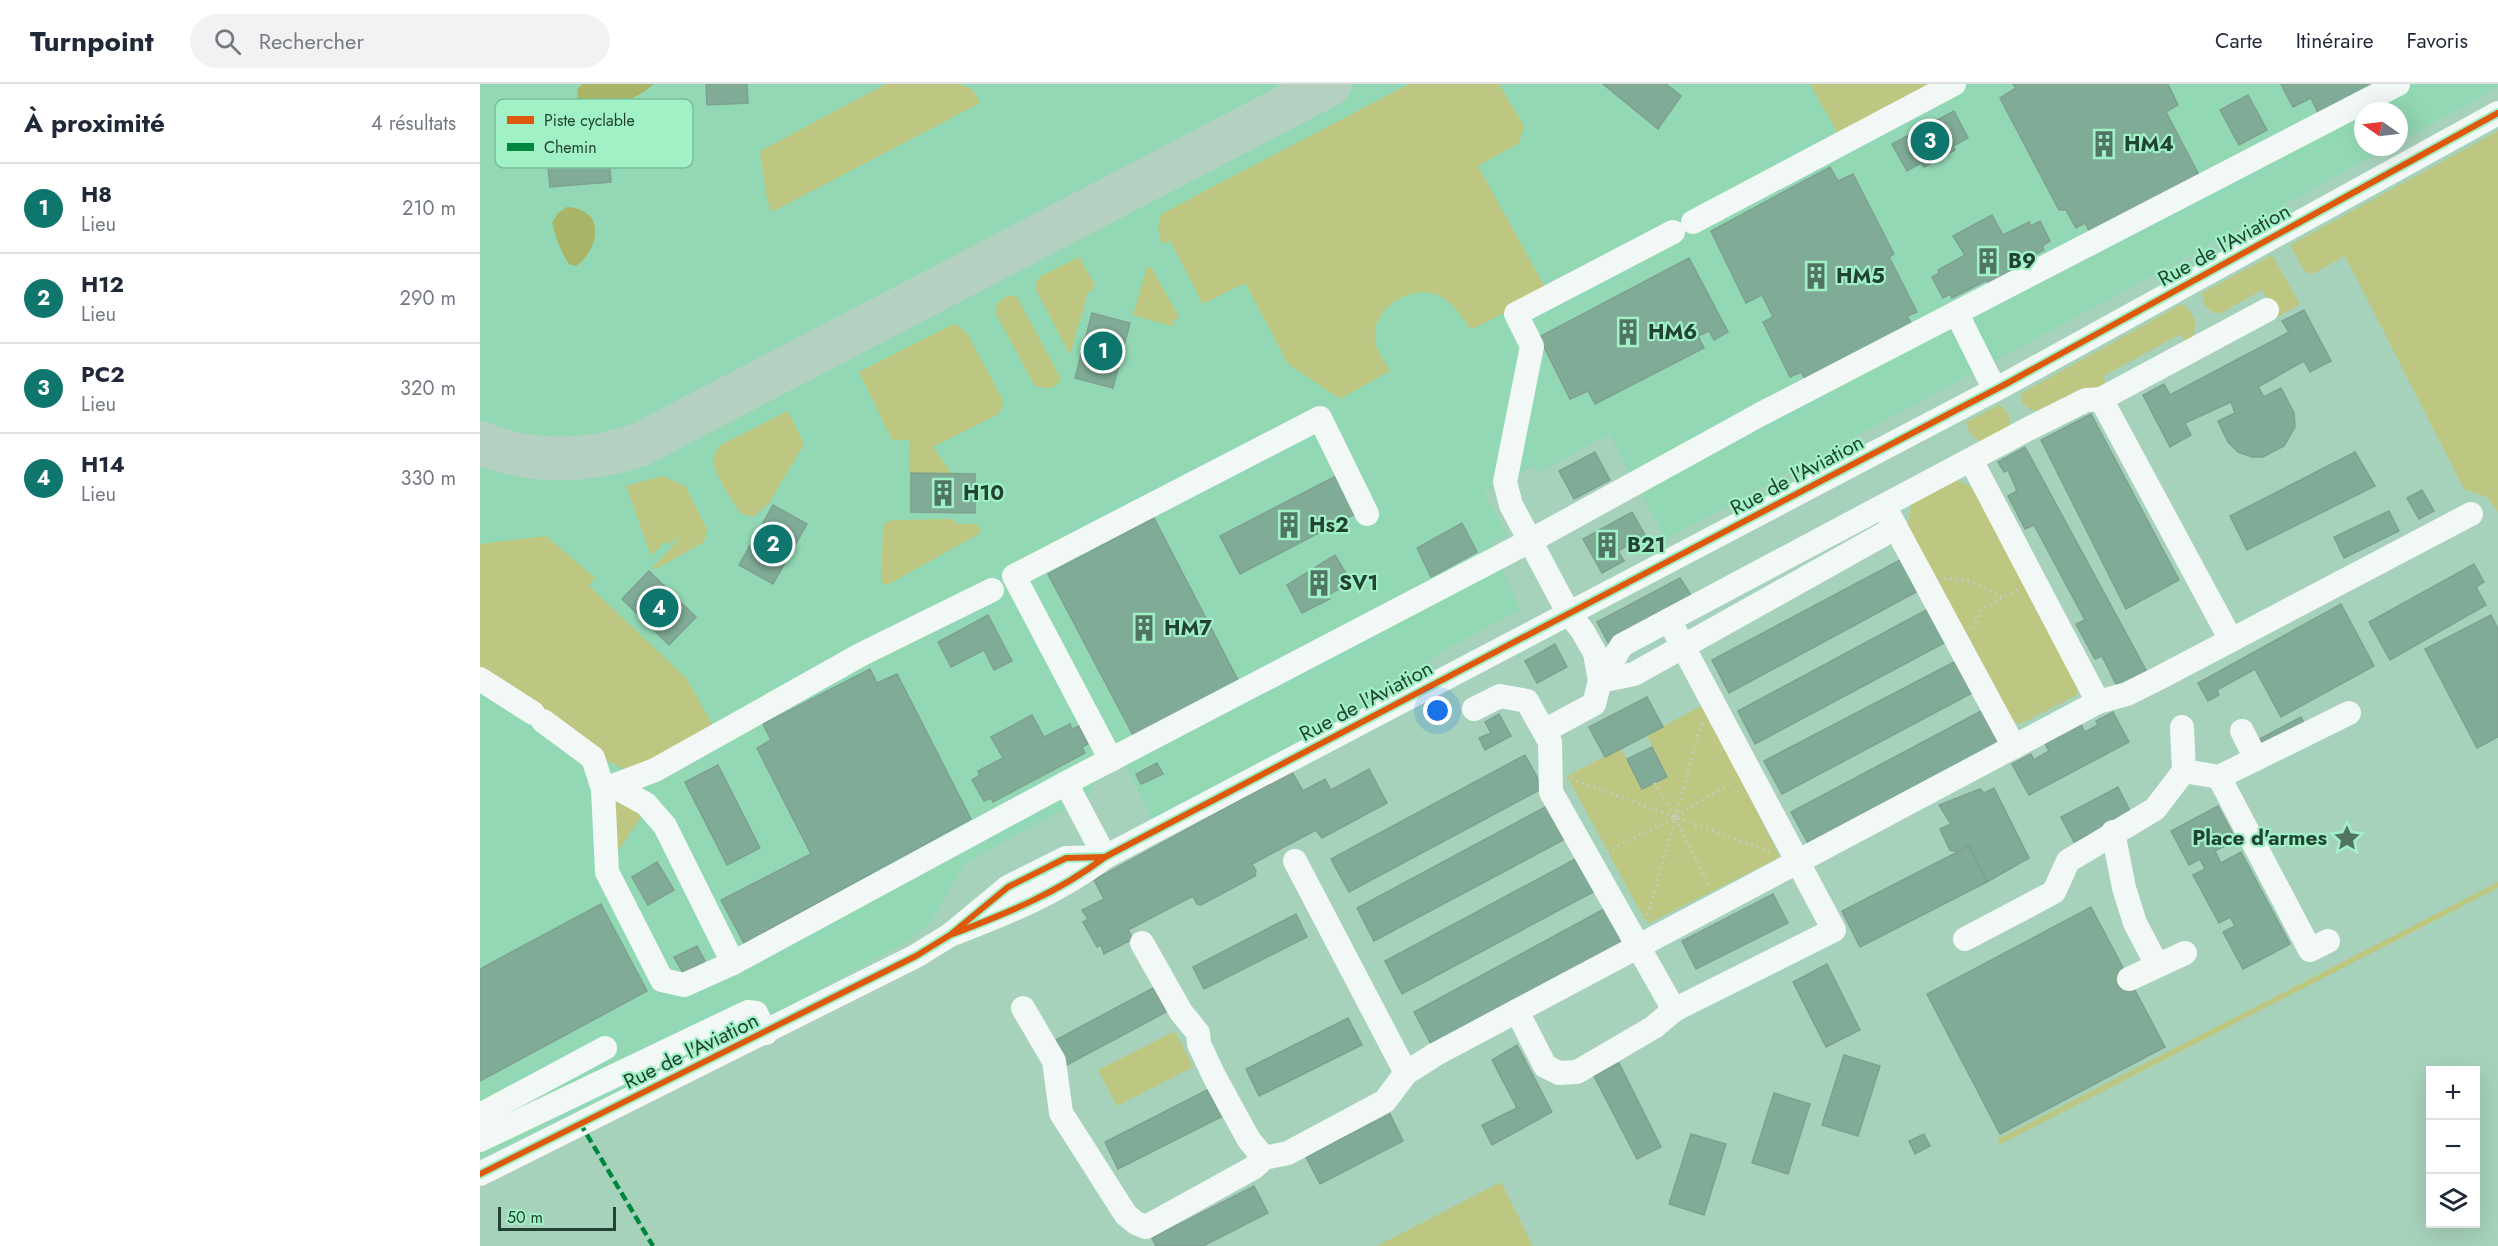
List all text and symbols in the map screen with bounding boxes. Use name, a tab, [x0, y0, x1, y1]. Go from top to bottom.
search box	[190, 14, 610, 68]
text: Turnpoint	[30, 21, 154, 62]
icon: search	[211, 25, 244, 58]
text: Rechercher	[259, 25, 364, 57]
text: Carte	[2215, 26, 2263, 56]
text: Itinéraire	[2296, 26, 2374, 56]
text: Favoris	[2407, 26, 2468, 56]
legend	[495, 99, 693, 168]
north arrow	[2354, 102, 2408, 156]
text: À proximité	[24, 104, 165, 142]
text: 4 résultats	[371, 109, 456, 138]
text: Piste cyclable	[544, 109, 635, 132]
pin: 3	[1910, 118, 1950, 164]
building icon: HM4	[2089, 129, 2119, 159]
place label: HM4	[2124, 129, 2174, 159]
text: Chemin	[544, 136, 597, 159]
text: H8	[81, 178, 112, 210]
text: 1	[38, 194, 49, 223]
text: 210 m	[402, 194, 456, 223]
street label: Rue de l'Aviation	[2152, 196, 2296, 294]
text: Lieu	[81, 210, 116, 239]
building icon: B9	[1973, 246, 2003, 276]
place label: B9	[2008, 246, 2036, 276]
building icon: HM5	[1801, 261, 1831, 291]
place label: HM5	[1836, 261, 1885, 291]
text: H12	[81, 268, 124, 300]
text: 2	[37, 284, 50, 313]
text: 290 m	[400, 284, 456, 313]
text: Lieu	[81, 300, 116, 329]
building icon: HM6	[1613, 317, 1643, 347]
place label: HM6	[1648, 317, 1697, 347]
pin: 1	[1084, 328, 1122, 374]
text: PC2	[81, 358, 125, 390]
text: 3	[37, 374, 50, 403]
text: 320 m	[400, 374, 456, 403]
text: Lieu	[81, 390, 116, 419]
street label: Rue de l'Aviation	[1725, 427, 1869, 523]
text: H14	[81, 448, 125, 480]
text: 4	[37, 464, 50, 493]
text: 330 m	[401, 464, 456, 493]
building icon: H10	[928, 478, 958, 508]
place label: H10	[963, 478, 1004, 508]
text: Lieu	[81, 480, 116, 509]
building icon: Hs2	[1274, 510, 1304, 540]
place label: Hs2	[1309, 510, 1349, 540]
pin: 2	[754, 522, 792, 566]
building icon: B21	[1592, 530, 1622, 560]
place label: B21	[1627, 530, 1665, 560]
building icon: SV1	[1304, 568, 1334, 598]
place label: SV1	[1339, 568, 1378, 598]
pin: 4	[640, 586, 678, 630]
building icon: HM7	[1129, 613, 1159, 643]
place label: HM7	[1164, 613, 1212, 643]
street label: Rue de l'Aviation	[1294, 653, 1438, 749]
your location	[1423, 696, 1452, 725]
place label: Place d'armes	[2192, 823, 2327, 853]
place icon: Place d'armes	[2332, 823, 2362, 853]
street label: Rue de l'Aviation	[618, 1005, 764, 1097]
map controls	[2426, 1066, 2480, 1228]
button: +	[2426, 1066, 2480, 1120]
button: −	[2426, 1120, 2480, 1174]
button: layers	[2426, 1174, 2480, 1228]
scale bar	[498, 1204, 616, 1232]
text: 50 m	[507, 1206, 543, 1229]

